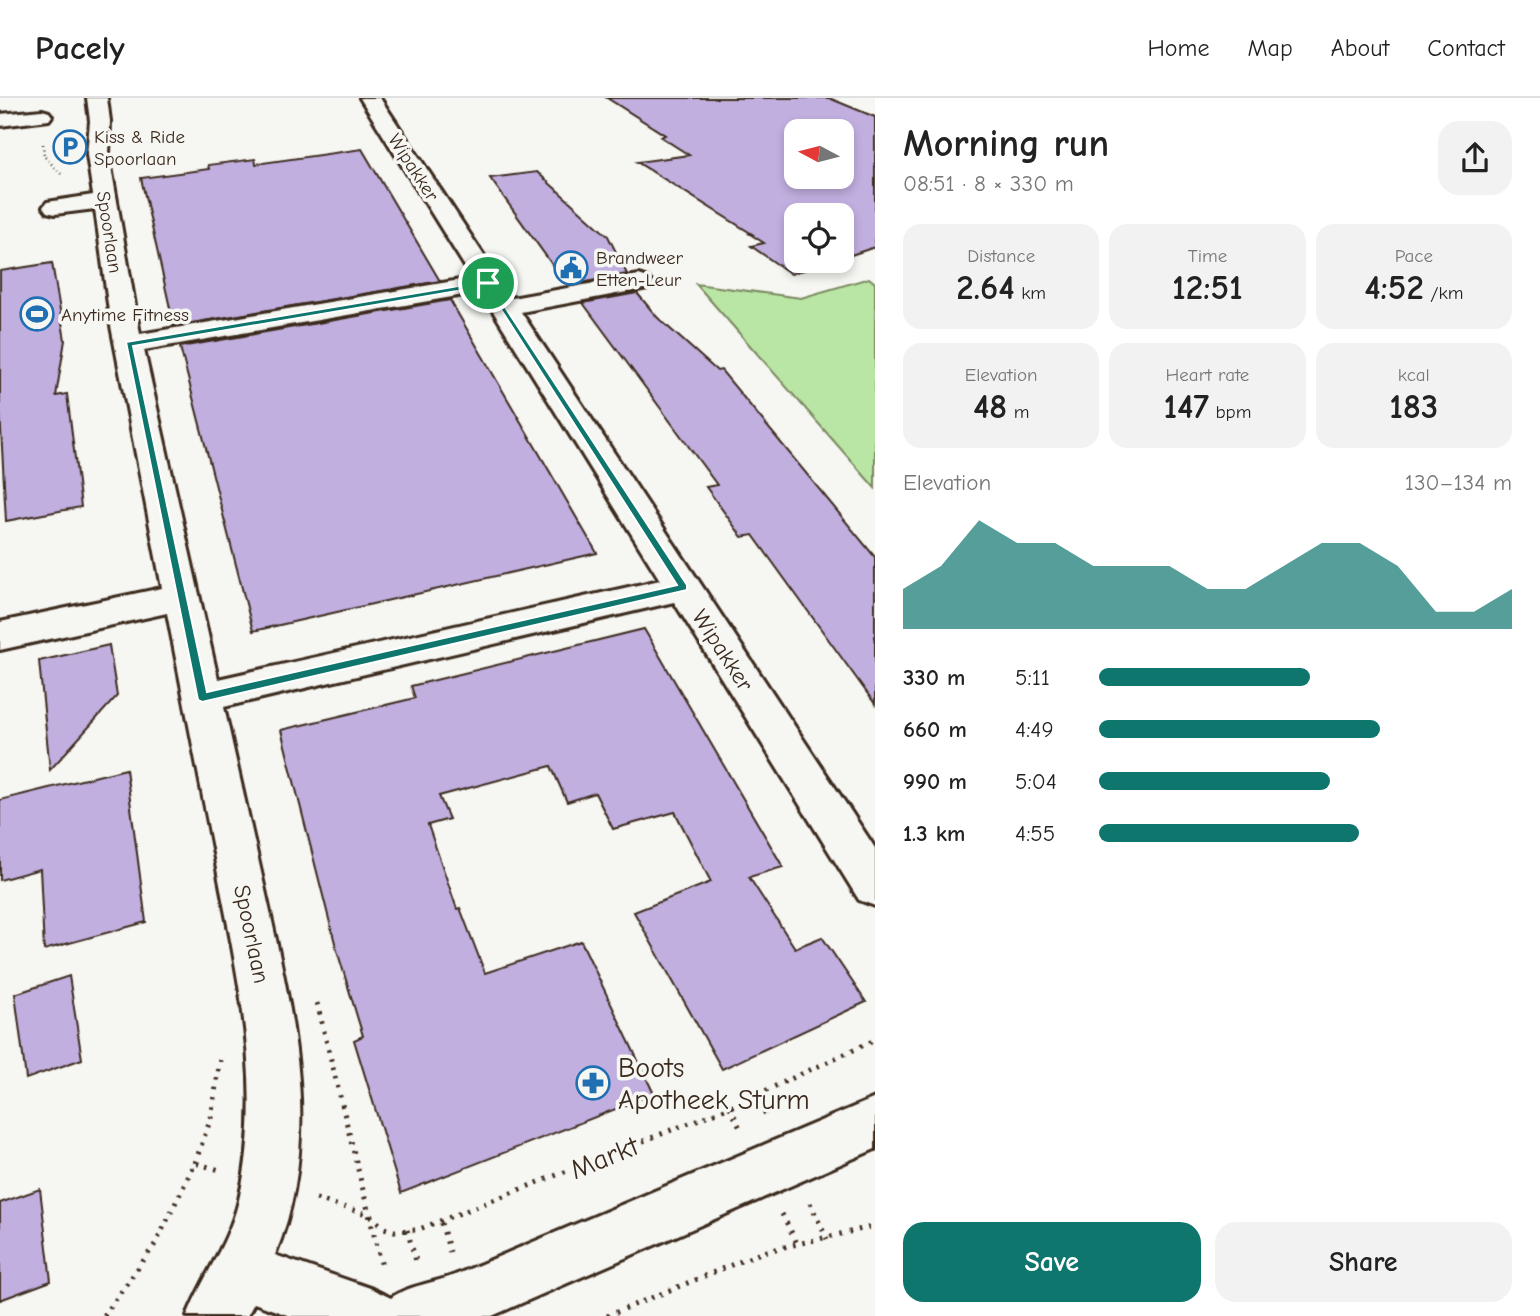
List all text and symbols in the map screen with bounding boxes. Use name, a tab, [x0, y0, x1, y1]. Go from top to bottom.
text: Pacely	[35, 29, 125, 67]
text: Home	[1148, 34, 1209, 62]
text: Map	[1247, 34, 1293, 62]
text: About	[1331, 34, 1389, 62]
text: Contact	[1427, 34, 1505, 62]
north arrow	[784, 119, 854, 189]
map controls	[784, 119, 854, 273]
button: share	[1438, 121, 1512, 195]
text: Morning run	[903, 122, 1109, 166]
place label: Kiss & Ride Spoorlaan	[94, 126, 185, 170]
parking icon: Kiss & Ride Spoorlaan	[51, 128, 89, 166]
street label: Wipakker	[383, 130, 443, 206]
text: 08:51 · 8 × 330 m	[903, 170, 1074, 197]
street label: Spoorlaan	[92, 190, 126, 275]
button: locate	[784, 203, 854, 273]
text: Distance	[967, 245, 1035, 267]
text: Time	[1188, 245, 1227, 267]
text: Pace	[1395, 245, 1433, 267]
place label: Brandweer Etten-Leur	[596, 247, 683, 291]
public building icon: Brandweer Etten-Leur	[552, 249, 590, 287]
pin	[458, 253, 518, 313]
icon: arrive	[469, 264, 507, 302]
text: 2.64	[956, 267, 1015, 308]
text: 12:51	[1172, 267, 1243, 308]
text: 4:52	[1364, 267, 1424, 308]
text: km	[1015, 282, 1046, 304]
text: /km	[1424, 282, 1463, 304]
sports icon: Anytime Fitness	[18, 295, 56, 333]
place label: Anytime Fitness	[61, 304, 189, 326]
text: Elevation	[965, 364, 1038, 386]
text: Heart rate	[1166, 364, 1249, 386]
text: kcal	[1398, 364, 1430, 386]
text: 48	[973, 386, 1007, 427]
text: 147	[1164, 386, 1209, 427]
text: 183	[1389, 386, 1438, 427]
text: m	[1007, 401, 1029, 423]
text: bpm	[1209, 401, 1251, 423]
text: Elevation	[903, 469, 991, 496]
text: 130–134 m	[1405, 469, 1512, 496]
street label: Wipakker	[686, 604, 759, 697]
text: 330 m	[903, 664, 965, 691]
text: 5:11	[1015, 664, 1050, 691]
text: 660 m	[903, 716, 967, 743]
text: 4:49	[1015, 716, 1054, 743]
text: 990 m	[903, 768, 967, 795]
text: 5:04	[1015, 768, 1057, 795]
text: 1.3 km	[903, 820, 965, 847]
text: 4:55	[1015, 820, 1055, 847]
street label: Spoorlaan	[228, 882, 275, 986]
place label: Boots Apotheek Sturm	[618, 1052, 810, 1116]
pharmacy icon: Boots Apotheek Sturm	[574, 1064, 612, 1102]
street label: Markt	[566, 1130, 644, 1186]
button: Save	[903, 1222, 1201, 1302]
button: Share	[1215, 1222, 1512, 1302]

